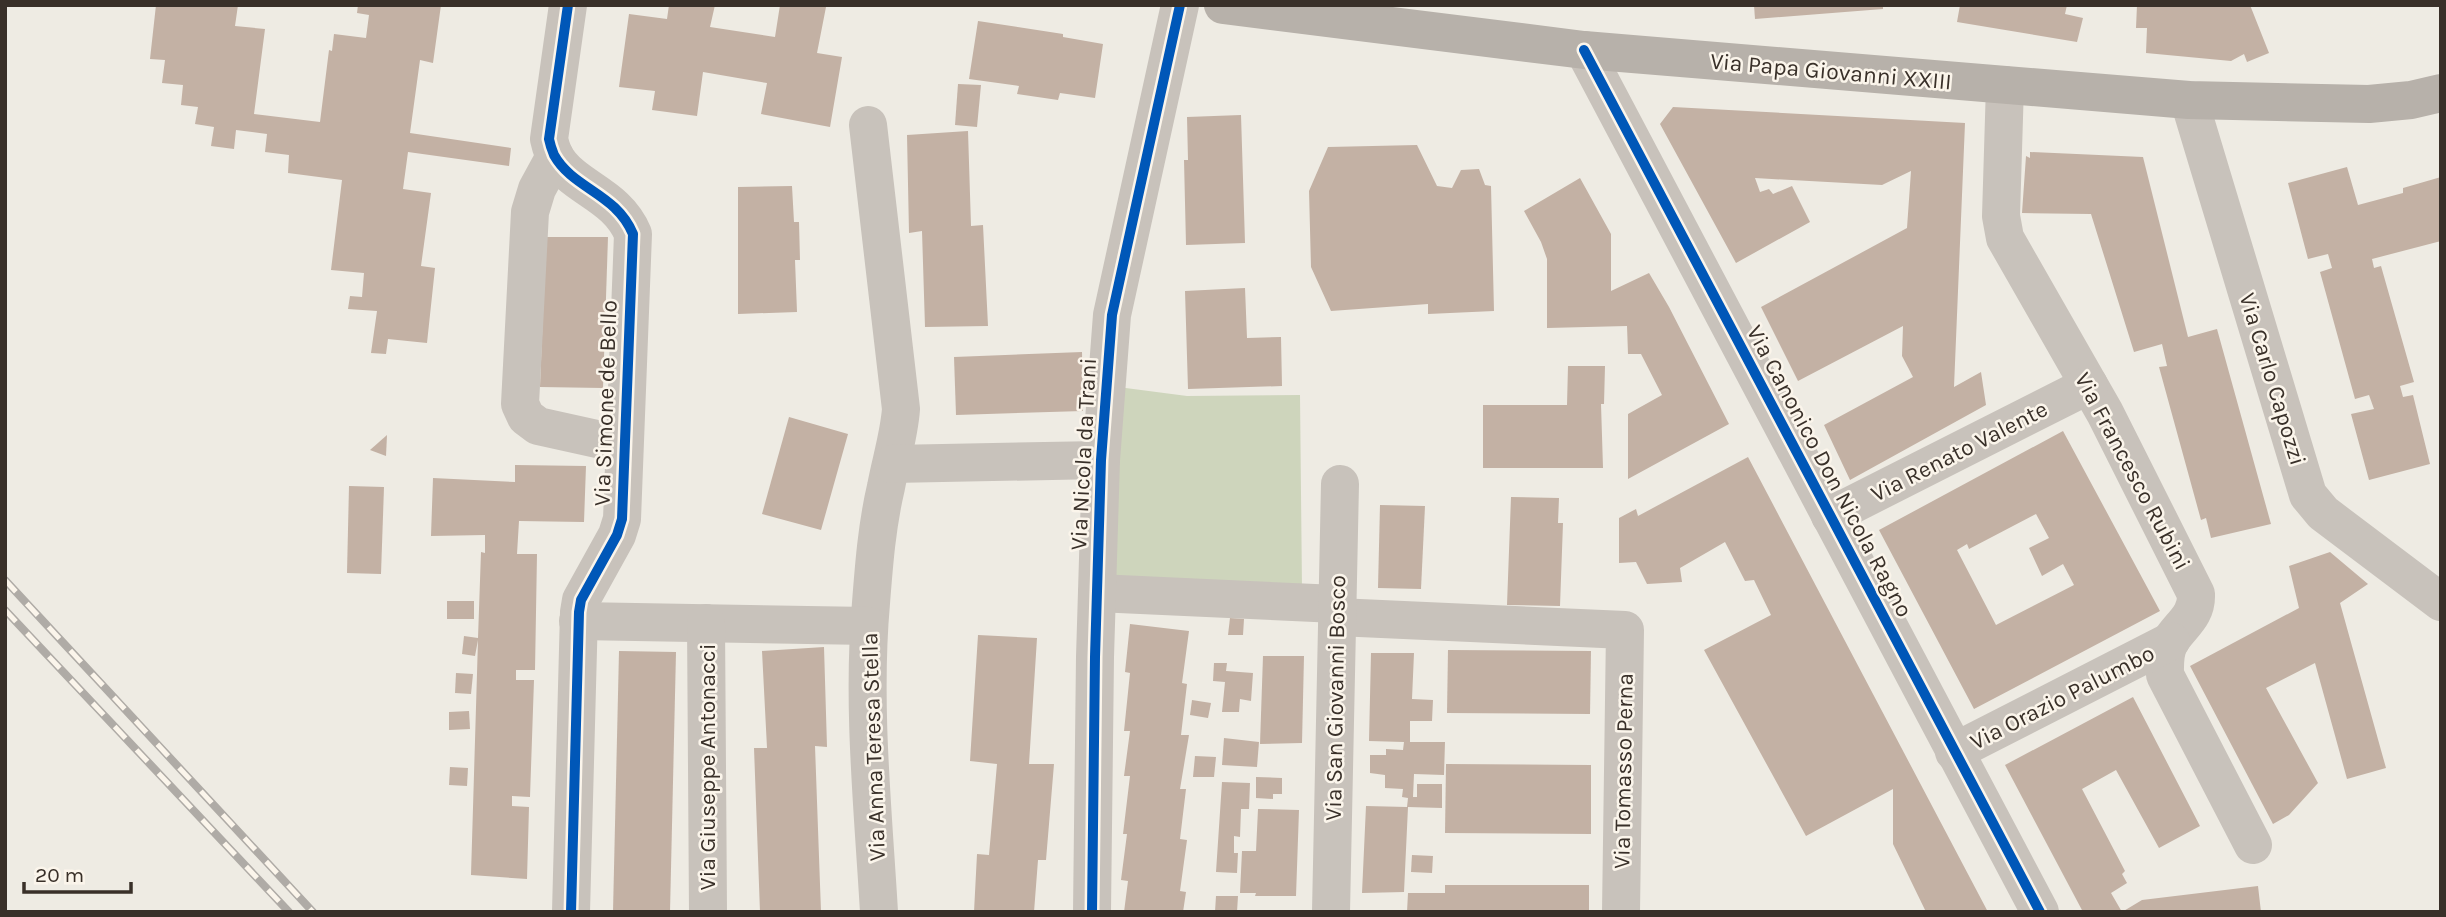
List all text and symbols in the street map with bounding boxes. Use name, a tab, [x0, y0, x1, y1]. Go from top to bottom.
street label: Via Papa Giovanni XXIII	[1709, 47, 1953, 96]
street label: Via Carlo Capozzi	[2233, 290, 2312, 469]
street label: Via Simone de Bello	[588, 299, 623, 507]
street label: Via Canonico Don Nicola Ragno	[1741, 321, 1918, 622]
street label: Via Nicola da Trani	[1065, 357, 1102, 551]
street label: Via Francesco Rubini	[2069, 368, 2196, 575]
street label: Via Renato Valente	[1866, 395, 2052, 508]
street label: Via San Giovanni Bosco	[1320, 575, 1351, 821]
street label: Via Anna Teresa Stella	[856, 632, 891, 862]
street label: Via Orazio Palumbo	[1966, 639, 2159, 756]
street label: Via Giuseppe Antonacci	[694, 643, 721, 891]
street label: Via Tomasso Perna	[1608, 673, 1639, 869]
scale bar	[24, 850, 131, 894]
text: 20 m	[35, 863, 84, 887]

